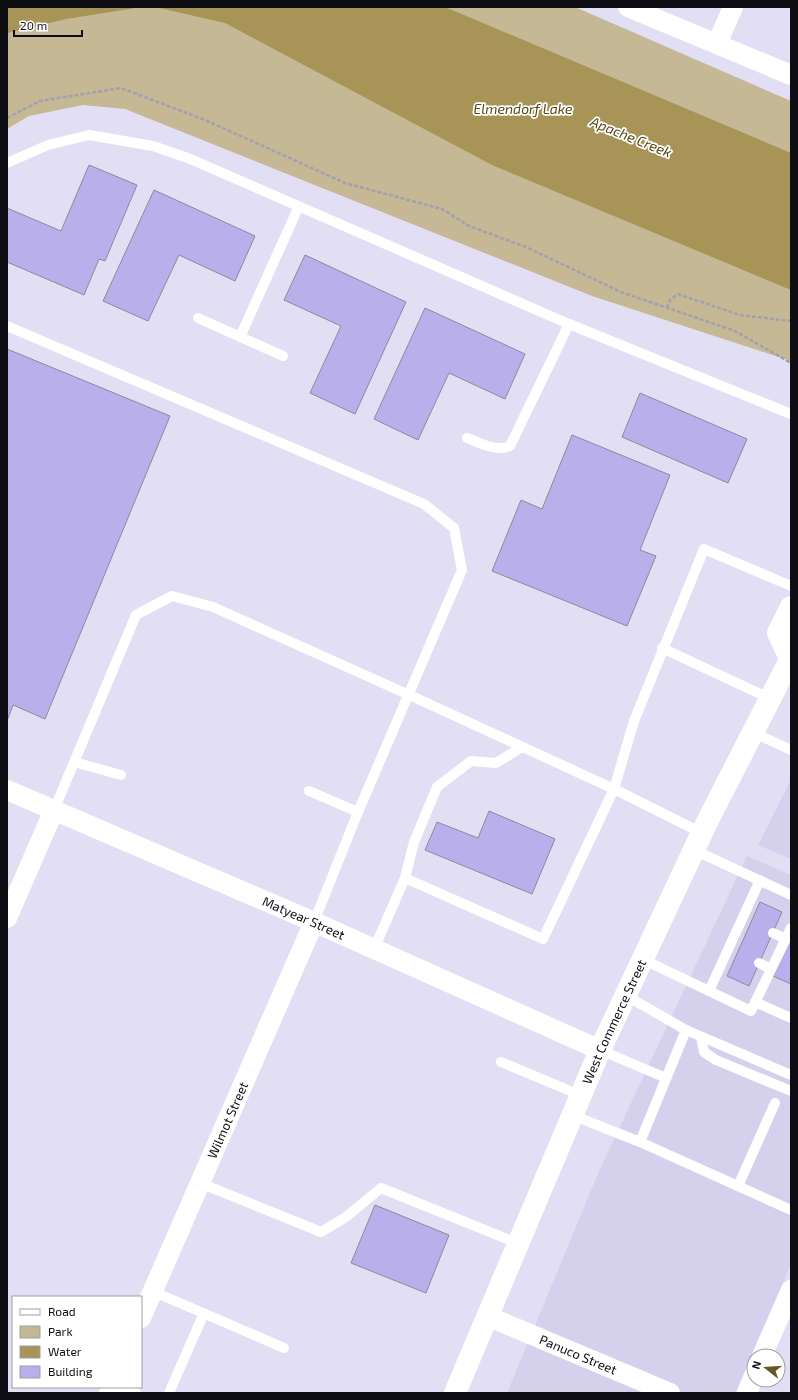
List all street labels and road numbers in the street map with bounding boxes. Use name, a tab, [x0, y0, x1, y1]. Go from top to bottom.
street label: Matyear Street	[260, 893, 347, 943]
street label: West Commerce Street	[579, 957, 649, 1086]
street label: Wilmot Street	[204, 1079, 251, 1161]
street label: Panuco Street	[537, 1331, 619, 1378]

